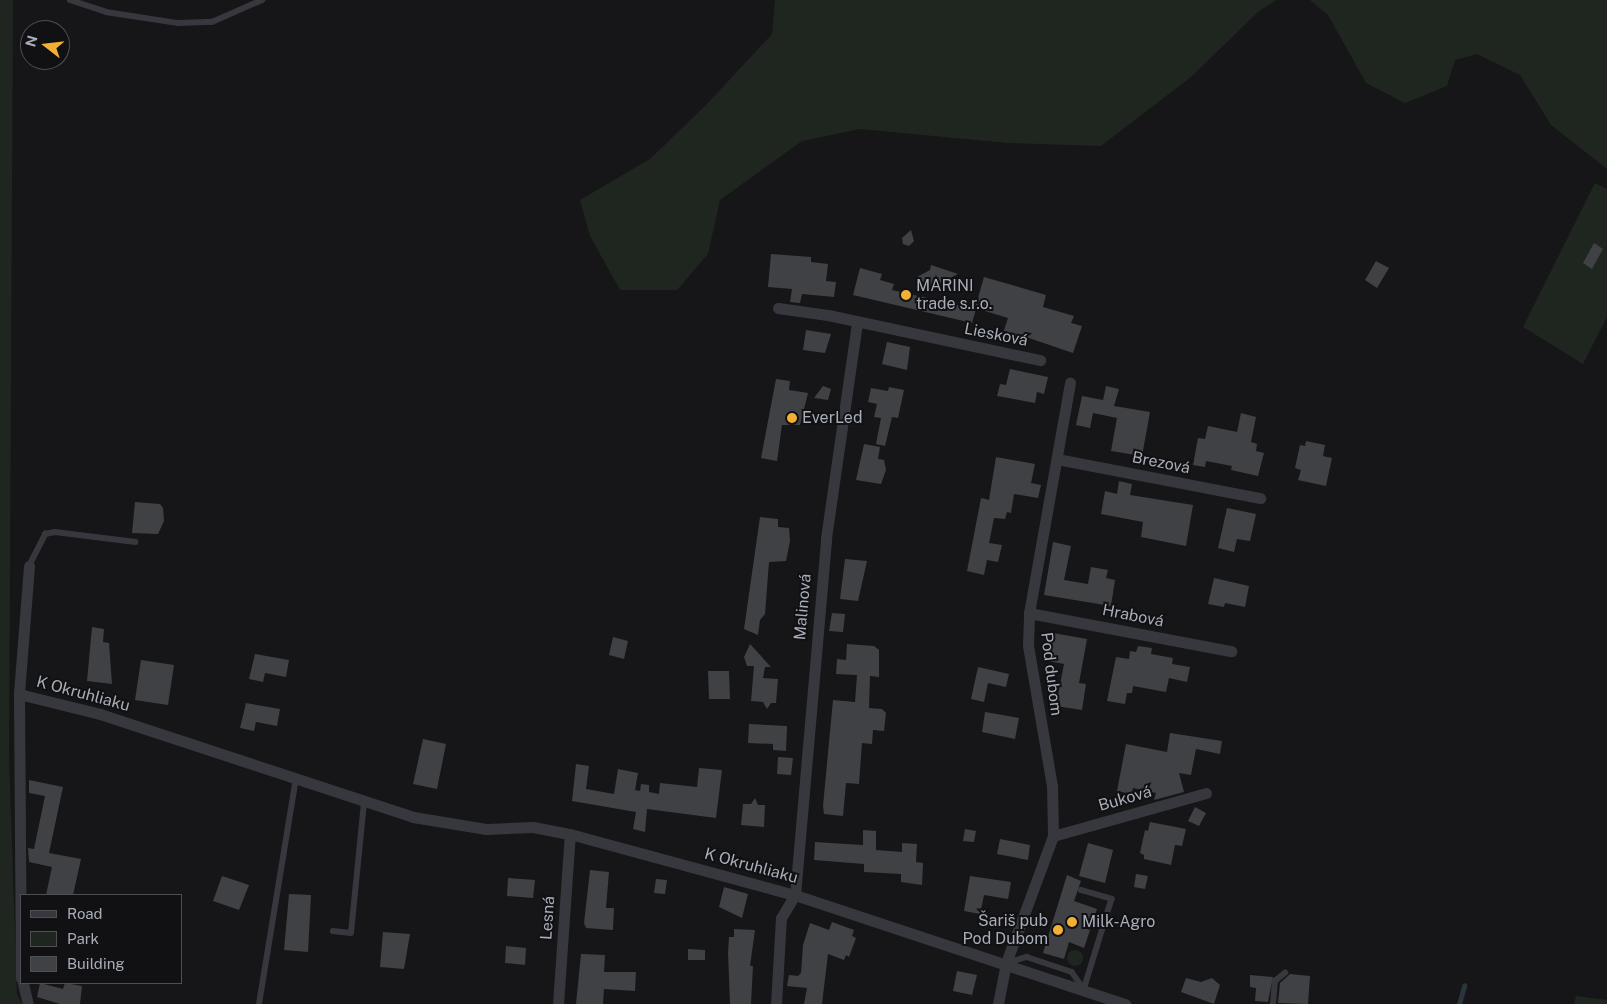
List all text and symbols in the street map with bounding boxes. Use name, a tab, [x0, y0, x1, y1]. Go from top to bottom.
north arrow	[20, 20, 70, 70]
text: N	[22, 34, 41, 49]
place label: MARINI trade s.r.o.	[916, 276, 993, 314]
marker: MARINI trade s.r.o.	[900, 289, 912, 301]
street label: Liesková	[962, 319, 1030, 351]
place label: EverLed	[802, 408, 862, 428]
marker: EverLed	[786, 412, 798, 424]
street label: Brezová	[1130, 448, 1192, 478]
street label: Malinová	[791, 573, 815, 641]
street label: Hrabová	[1101, 601, 1165, 631]
street label: Pod dubom	[1036, 631, 1066, 717]
street label: K Okruhliaku	[34, 672, 132, 716]
street label: Buková	[1096, 782, 1154, 816]
street label: K Okruhliaku	[702, 844, 800, 888]
legend	[20, 894, 182, 984]
street label: Lesná	[537, 895, 559, 941]
text: Road	[67, 905, 103, 922]
place label: Šariš pub Pod Dubom	[963, 911, 1048, 949]
place label: Milk-Agro	[1082, 912, 1155, 932]
marker: Milk-Agro	[1066, 916, 1078, 928]
marker: Šariš pub Pod Dubom	[1052, 924, 1064, 936]
text: Park	[67, 930, 99, 947]
text: Building	[67, 955, 125, 972]

